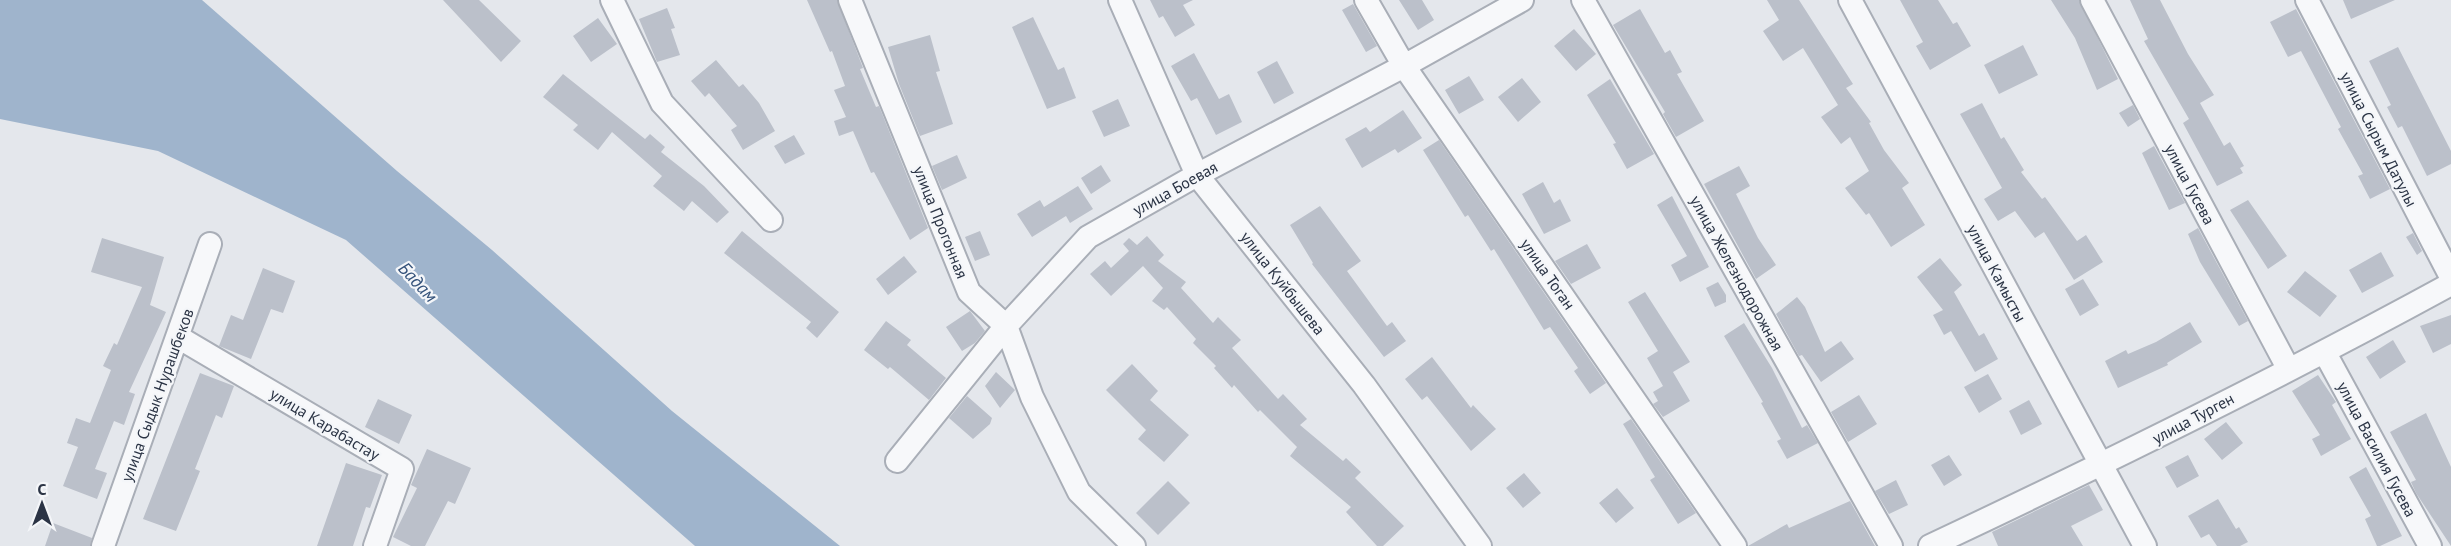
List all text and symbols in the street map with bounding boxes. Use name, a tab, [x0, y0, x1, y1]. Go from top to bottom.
street label: улица Сырым Датулы	[2336, 68, 2422, 210]
street label: улица Гусева	[2160, 140, 2220, 228]
street label: улица Боевая	[1129, 156, 1221, 220]
street label: улица Прогонная	[909, 163, 973, 281]
street label: улица Железнодорожная	[1686, 192, 1788, 354]
street label: улица Камысты	[1963, 221, 2031, 325]
street label: улица Куйбышева	[1236, 227, 1330, 339]
street label: улица Тоган	[1516, 235, 1580, 313]
water label: Бадам	[394, 257, 442, 307]
street label: улица Сыдык Нурашбеков	[116, 306, 198, 484]
street label: улица Василия Гусева	[2333, 378, 2421, 520]
street label: улица Карабастау	[266, 383, 384, 465]
street label: улица Турген	[2149, 388, 2237, 448]
north arrow	[12, 474, 72, 534]
text: С	[38, 479, 47, 499]

